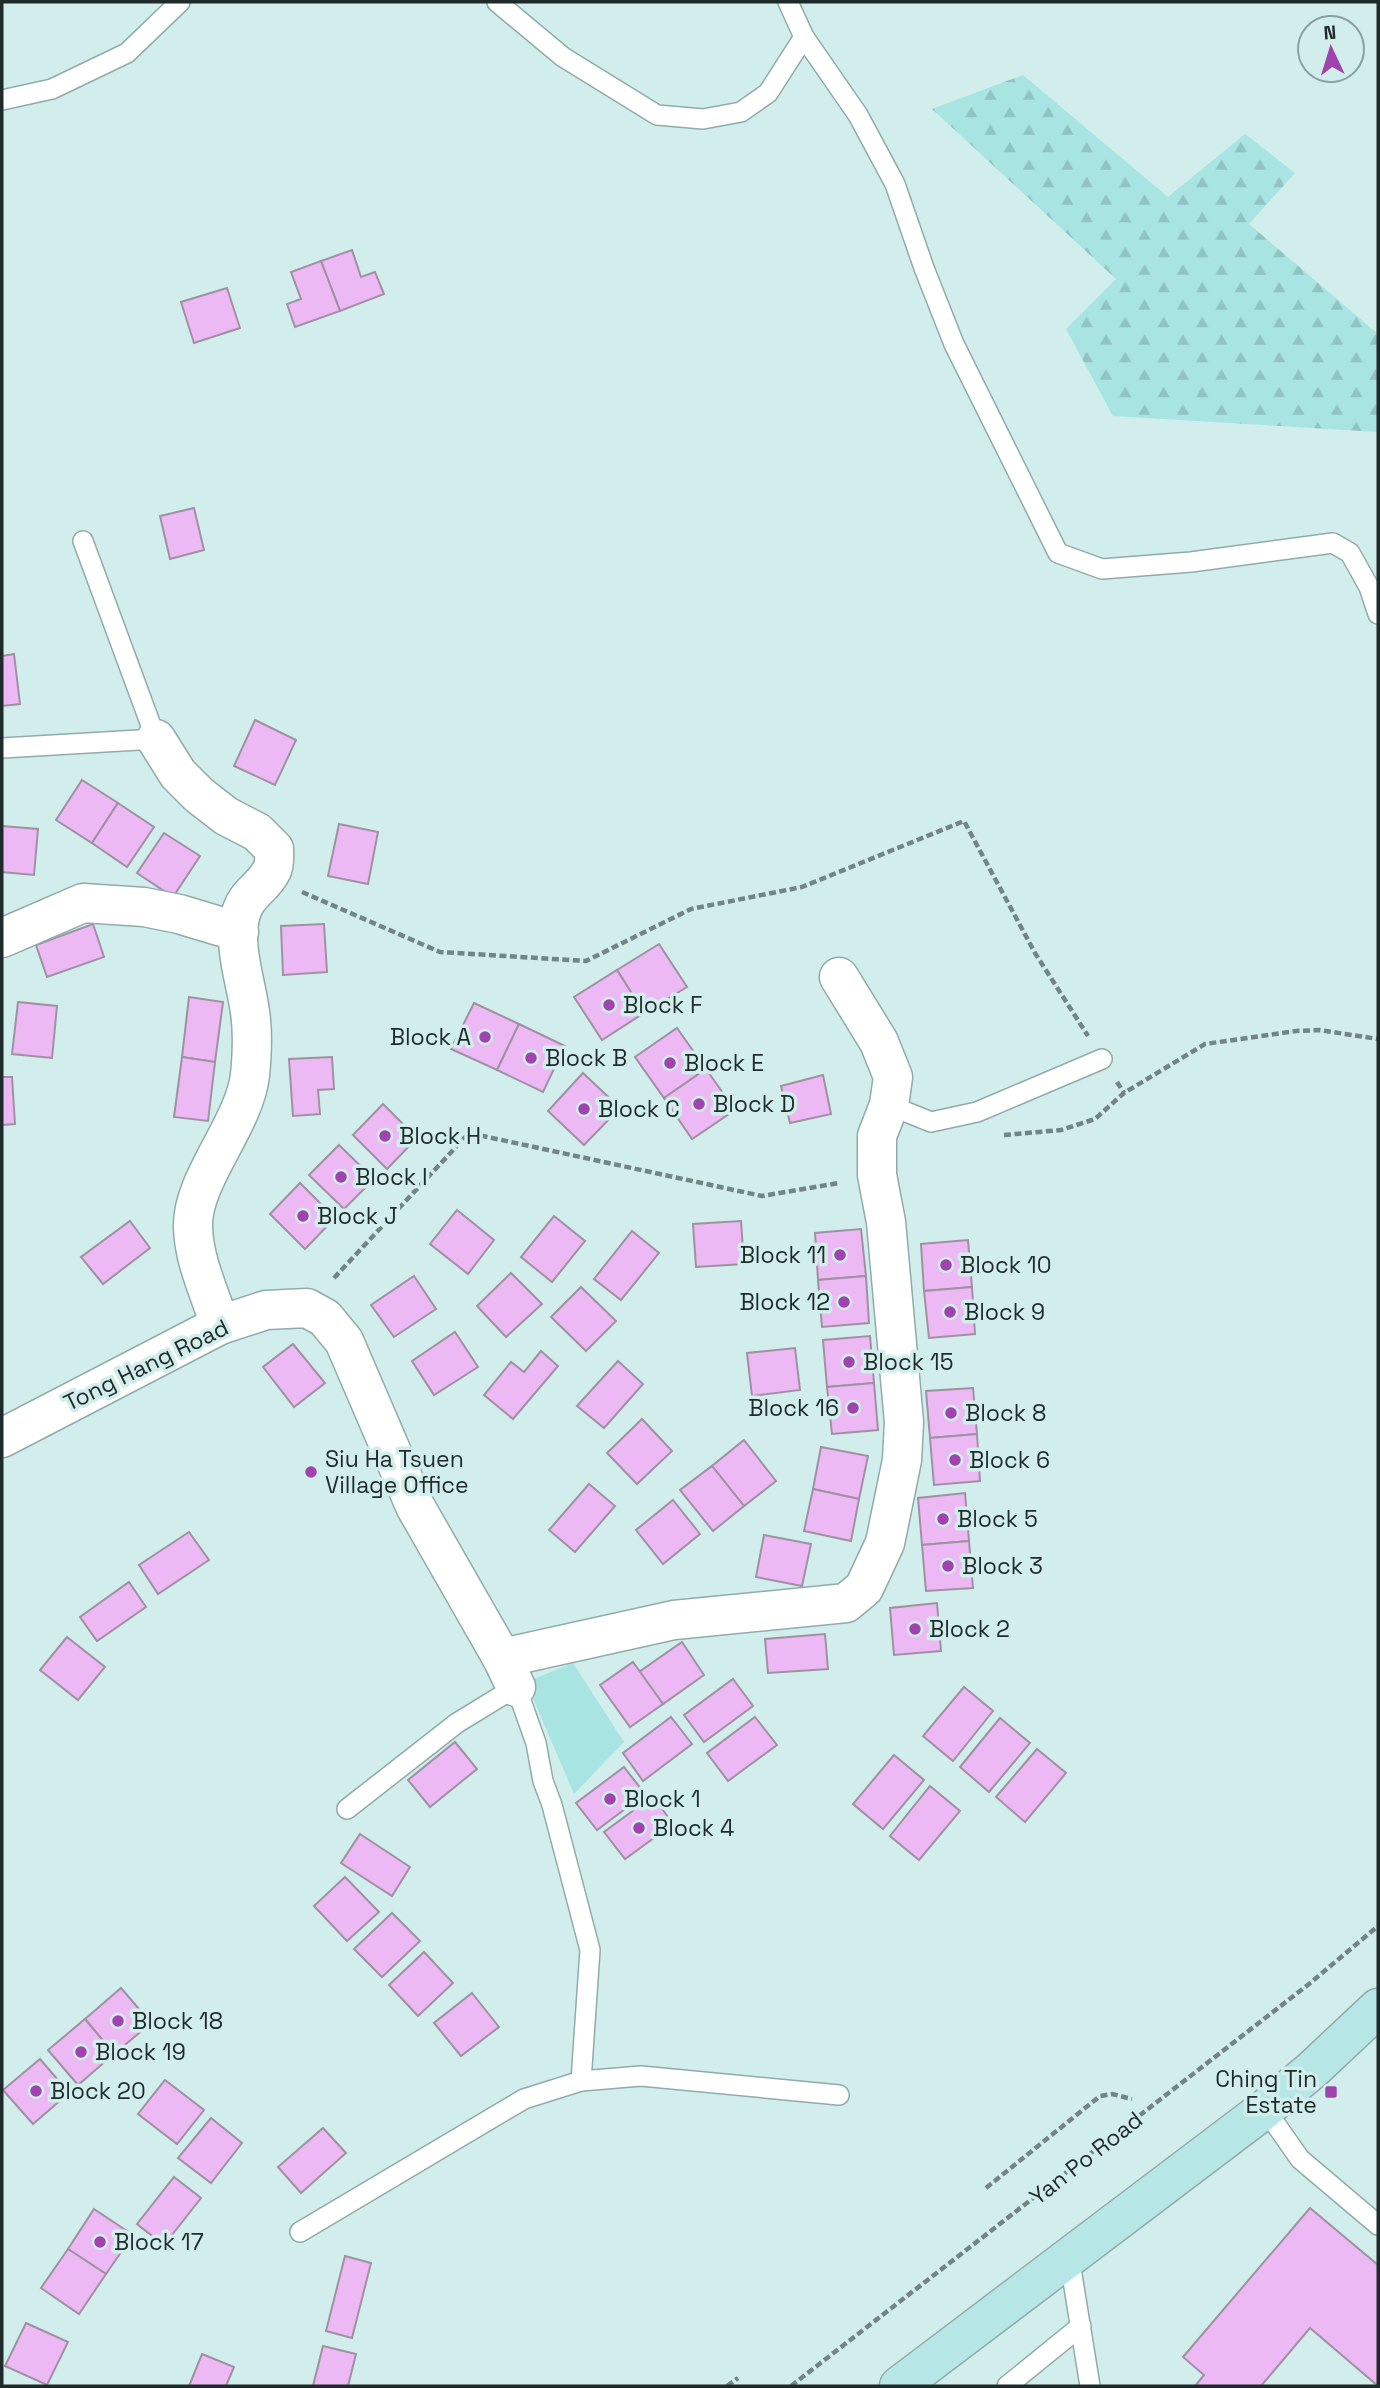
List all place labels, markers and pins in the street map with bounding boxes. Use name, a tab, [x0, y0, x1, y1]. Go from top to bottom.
place label: Block F	[623, 990, 703, 1020]
marker: Block F	[601, 997, 617, 1013]
place label: Block A	[390, 1022, 471, 1052]
marker: Block A	[477, 1029, 493, 1045]
place label: Block B	[545, 1043, 627, 1073]
place label: Block E	[684, 1048, 764, 1078]
marker: Block B	[523, 1050, 539, 1066]
marker: Block E	[662, 1055, 678, 1071]
place label: Block D	[713, 1089, 795, 1119]
place label: Block C	[598, 1094, 680, 1124]
marker: Block D	[691, 1096, 707, 1112]
marker: Block C	[576, 1101, 592, 1117]
place label: Block H	[399, 1121, 481, 1151]
marker: Block H	[377, 1128, 393, 1144]
place label: Block I	[355, 1162, 428, 1192]
marker: Block I	[333, 1169, 349, 1185]
place label: Block J	[317, 1201, 398, 1231]
marker: Block J	[295, 1208, 311, 1224]
place label: Block 11	[740, 1240, 826, 1270]
marker: Block 11	[832, 1247, 848, 1263]
place label: Block 10	[960, 1250, 1051, 1280]
marker: Block 10	[938, 1257, 954, 1273]
place label: Block 12	[739, 1287, 830, 1317]
marker: Block 12	[836, 1294, 852, 1310]
place label: Block 9	[964, 1297, 1045, 1327]
marker: Block 9	[942, 1304, 958, 1320]
place label: Block 15	[863, 1347, 953, 1377]
marker: Block 15	[841, 1354, 857, 1370]
place label: Block 16	[748, 1393, 839, 1423]
place label: Block 8	[965, 1398, 1046, 1428]
marker: Block 16	[845, 1400, 861, 1416]
marker: Block 8	[943, 1405, 959, 1421]
place label: Siu Ha Tsuen Village Office	[325, 1444, 469, 1500]
place label: Block 6	[969, 1445, 1050, 1475]
marker: Block 6	[947, 1452, 963, 1468]
marker: Siu Ha Tsuen Village Office	[303, 1464, 319, 1480]
place label: Block 5	[957, 1504, 1038, 1534]
marker: Block 5	[935, 1511, 951, 1527]
place label: Block 3	[962, 1551, 1043, 1581]
marker: Block 3	[940, 1558, 956, 1574]
place label: Block 2	[929, 1614, 1010, 1644]
marker: Block 2	[907, 1621, 923, 1637]
place label: Block 1	[624, 1784, 701, 1814]
marker: Block 1	[602, 1791, 618, 1807]
place label: Block 4	[653, 1813, 734, 1843]
marker: Block 4	[631, 1820, 647, 1836]
place label: Block 18	[132, 2006, 223, 2036]
marker: Block 18	[110, 2013, 126, 2029]
place label: Block 19	[95, 2037, 186, 2067]
marker: Block 19	[73, 2044, 89, 2060]
place label: Ching Tin Estate	[1215, 2064, 1317, 2120]
place label: Block 20	[50, 2076, 146, 2106]
marker: Block 20	[28, 2083, 44, 2099]
marker: Ching Tin Estate	[1323, 2084, 1339, 2100]
place label: Block 17	[114, 2227, 204, 2257]
marker: Block 17	[92, 2234, 108, 2250]

